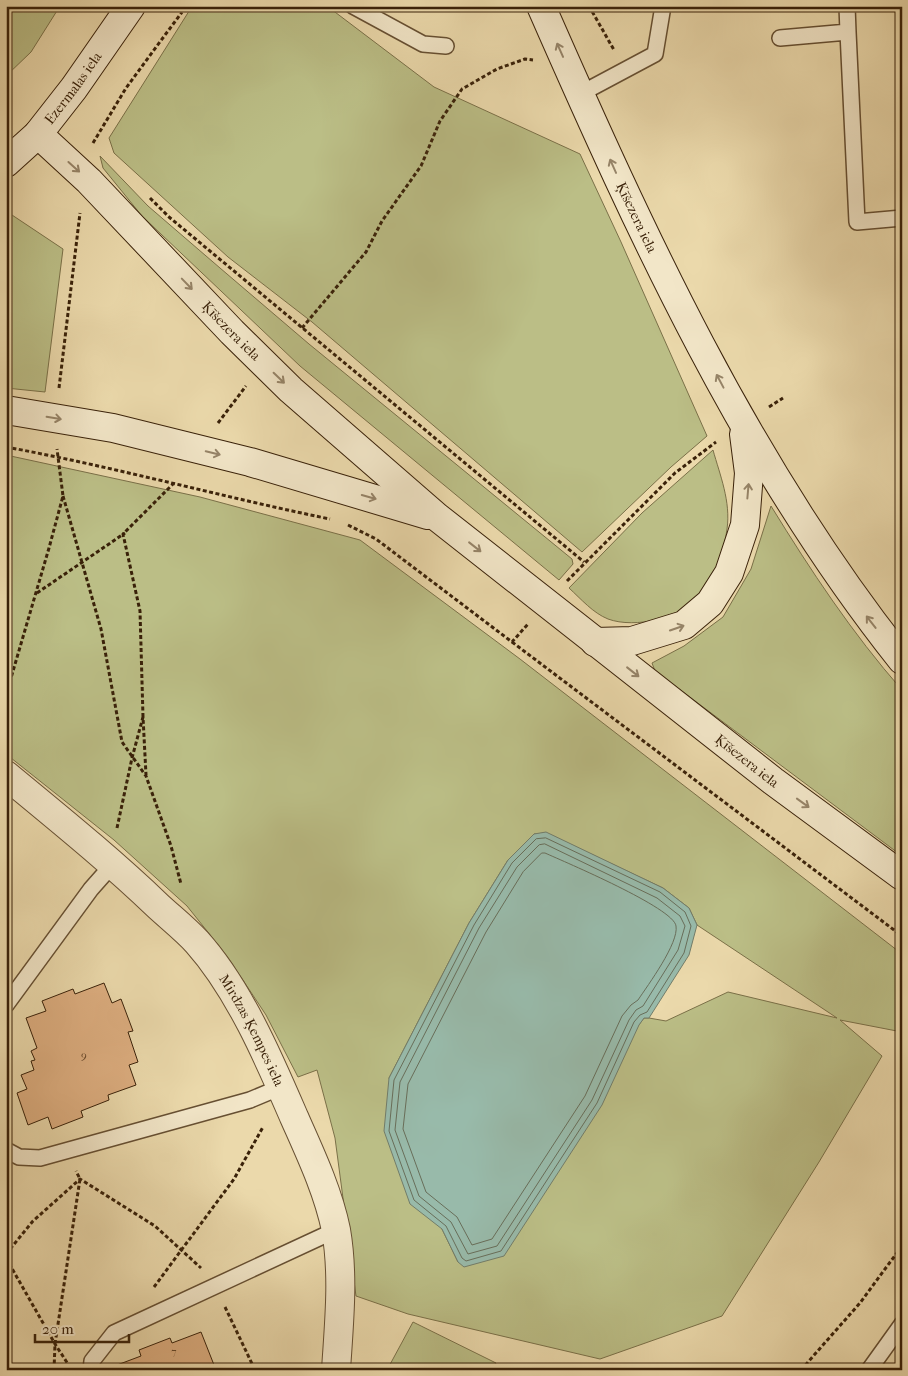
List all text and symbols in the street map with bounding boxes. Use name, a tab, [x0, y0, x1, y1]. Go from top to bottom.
one-way arrow	[555, 43, 565, 58]
street label: Ezermalas iela	[41, 48, 105, 127]
one-way arrow	[607, 159, 617, 174]
one-way arrow	[67, 161, 80, 173]
street label: Ķīšezera iela	[613, 179, 661, 256]
one-way arrow	[181, 277, 193, 290]
street label: Ķīšezera iela	[199, 297, 265, 364]
one-way arrow	[273, 372, 286, 384]
one-way arrow	[715, 374, 724, 389]
one-way arrow	[46, 413, 62, 423]
one-way arrow	[205, 449, 221, 458]
one-way arrow	[743, 483, 752, 499]
one-way arrow	[361, 493, 377, 503]
one-way arrow	[468, 542, 481, 553]
one-way arrow	[866, 615, 877, 628]
one-way arrow	[668, 622, 684, 632]
one-way arrow	[626, 666, 639, 677]
street label: Ķīšezera iela	[712, 730, 783, 791]
one-way arrow	[796, 798, 809, 809]
street label: Mirdzas Ķempes iela	[216, 971, 288, 1089]
house number: 9	[81, 1049, 87, 1062]
scale bar	[35, 1311, 129, 1343]
text: 20 m	[42, 1320, 74, 1338]
house number: 7	[171, 1345, 177, 1358]

